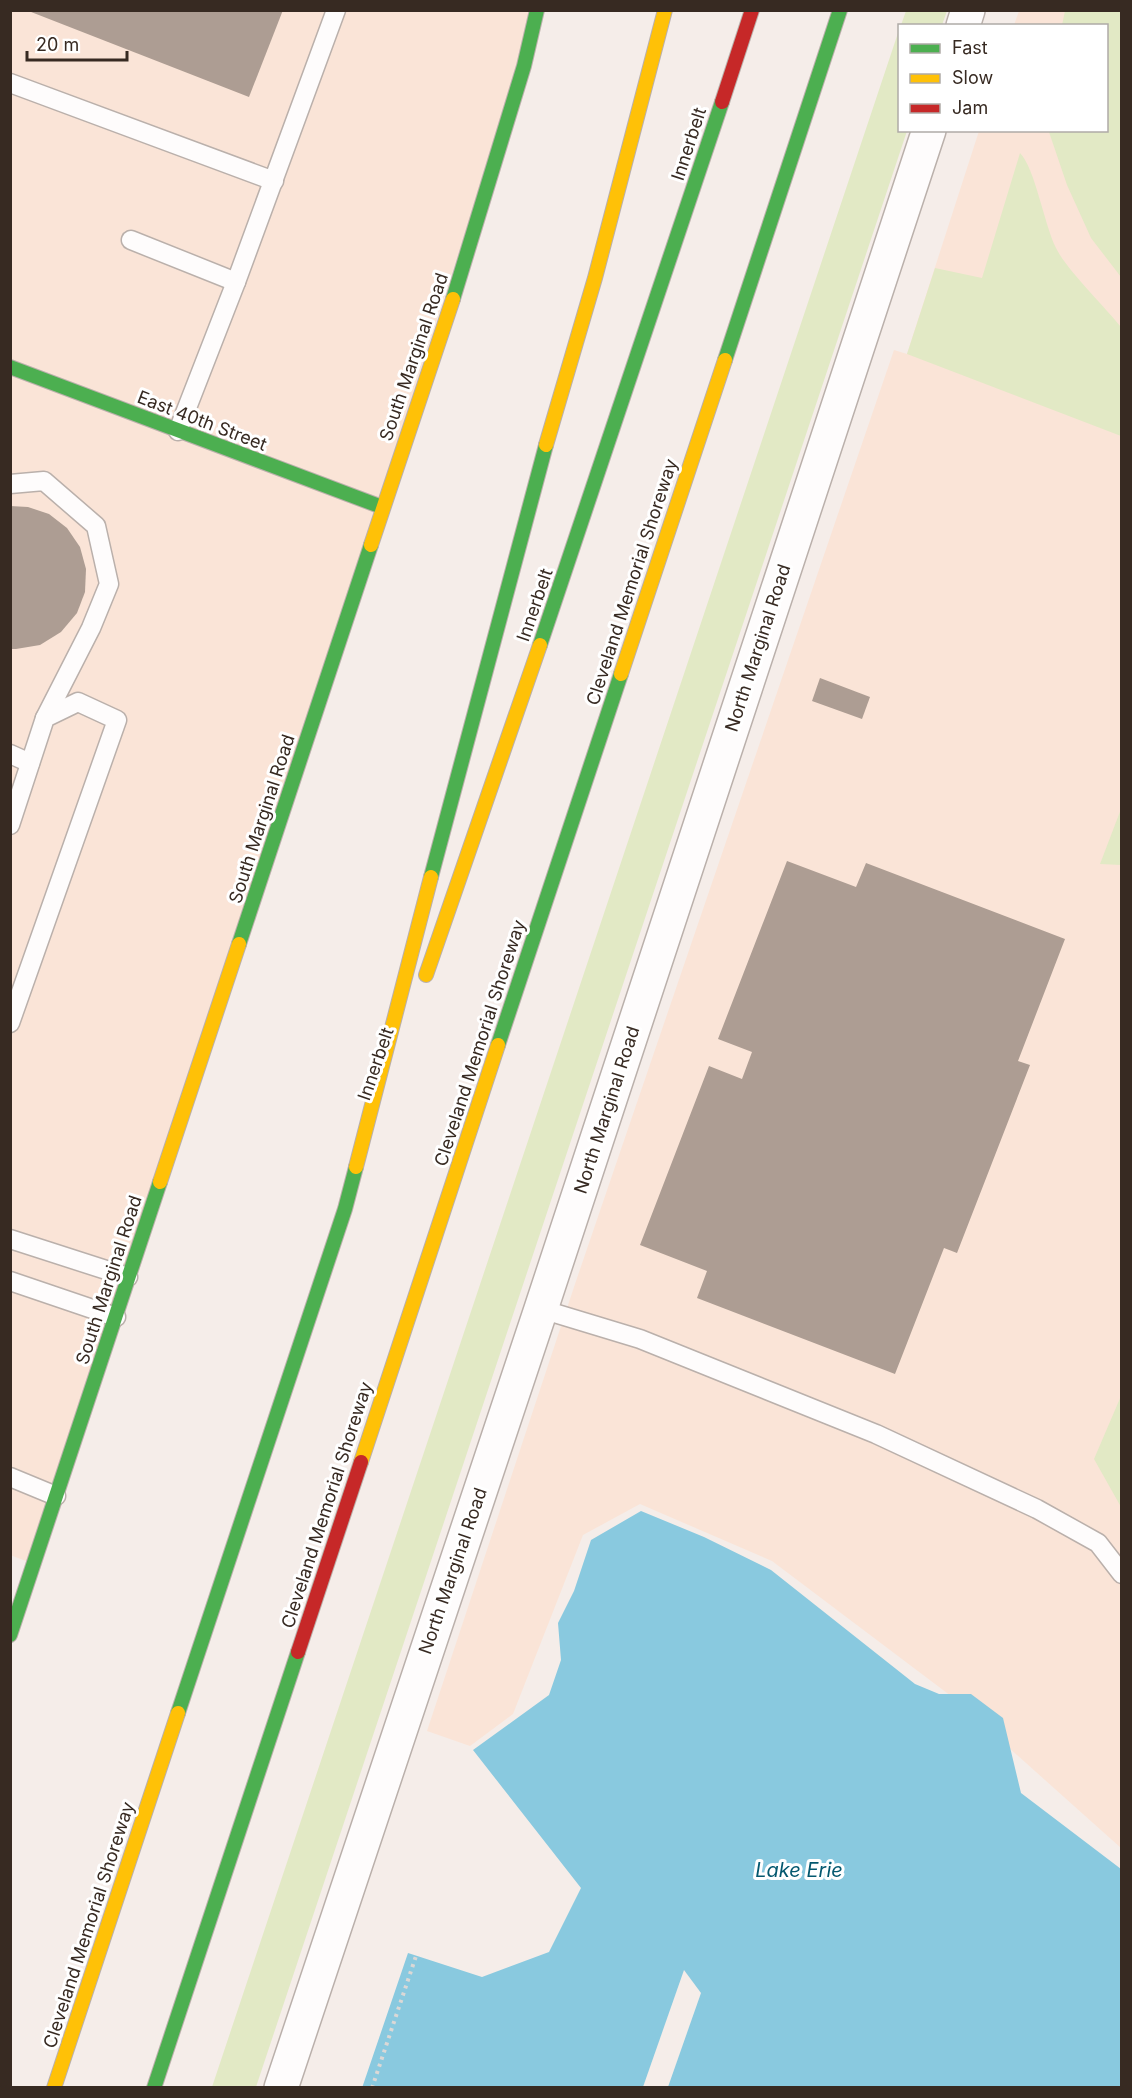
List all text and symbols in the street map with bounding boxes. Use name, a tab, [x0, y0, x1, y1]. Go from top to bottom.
scale bar	[27, 24, 128, 62]
legend	[898, 24, 1108, 132]
text: 20 m	[36, 34, 79, 55]
text: Fast	[952, 37, 988, 58]
text: Slow	[952, 67, 993, 88]
text: Jam	[952, 97, 988, 118]
street label: Innerbelt	[667, 105, 710, 183]
street label: South Marginal Road	[375, 270, 452, 444]
street label: East 40th Street	[134, 386, 270, 455]
street label: Cleveland Memorial Shoreway	[582, 456, 681, 708]
street label: North Marginal Road	[721, 561, 795, 734]
street label: Innerbelt	[512, 566, 557, 644]
street label: South Marginal Road	[224, 732, 299, 906]
street label: Cleveland Memorial Shoreway	[430, 917, 529, 1169]
street label: North Marginal Road	[570, 1023, 644, 1196]
street label: Innerbelt	[353, 1025, 398, 1103]
street label: South Marginal Road	[71, 1193, 146, 1367]
street label: Cleveland Memorial Shoreway	[277, 1379, 376, 1631]
street label: North Marginal Road	[414, 1485, 491, 1657]
street label: Cleveland Memorial Shoreway	[39, 1799, 138, 2051]
water label: Lake Erie	[755, 1858, 843, 1882]

